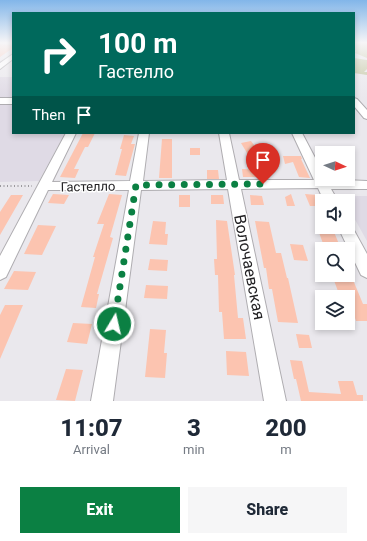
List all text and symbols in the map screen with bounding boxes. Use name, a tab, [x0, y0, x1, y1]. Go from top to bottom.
text: 100 m	[98, 27, 177, 60]
icon: right	[32, 28, 84, 80]
text: Гастелло	[98, 61, 174, 82]
icon: arrive	[73, 104, 95, 126]
text: Then	[32, 106, 65, 124]
pin	[246, 143, 280, 184]
north arrow	[315, 146, 355, 186]
map controls	[315, 146, 355, 330]
icon: arrive	[252, 149, 274, 171]
street label: Гастелло	[60, 179, 116, 194]
button: sound	[315, 194, 355, 234]
street label: Волочаевская	[230, 213, 269, 321]
button: search	[315, 242, 355, 282]
button: layers	[315, 290, 355, 330]
position arrow	[93, 303, 135, 345]
text: 11:07	[60, 414, 123, 442]
text: 3	[187, 414, 201, 442]
text: 200	[265, 414, 307, 442]
text: Arrival	[73, 442, 110, 457]
text: min	[183, 442, 205, 457]
text: m	[280, 442, 292, 457]
button: Exit	[20, 487, 180, 533]
button: Share	[188, 487, 347, 533]

